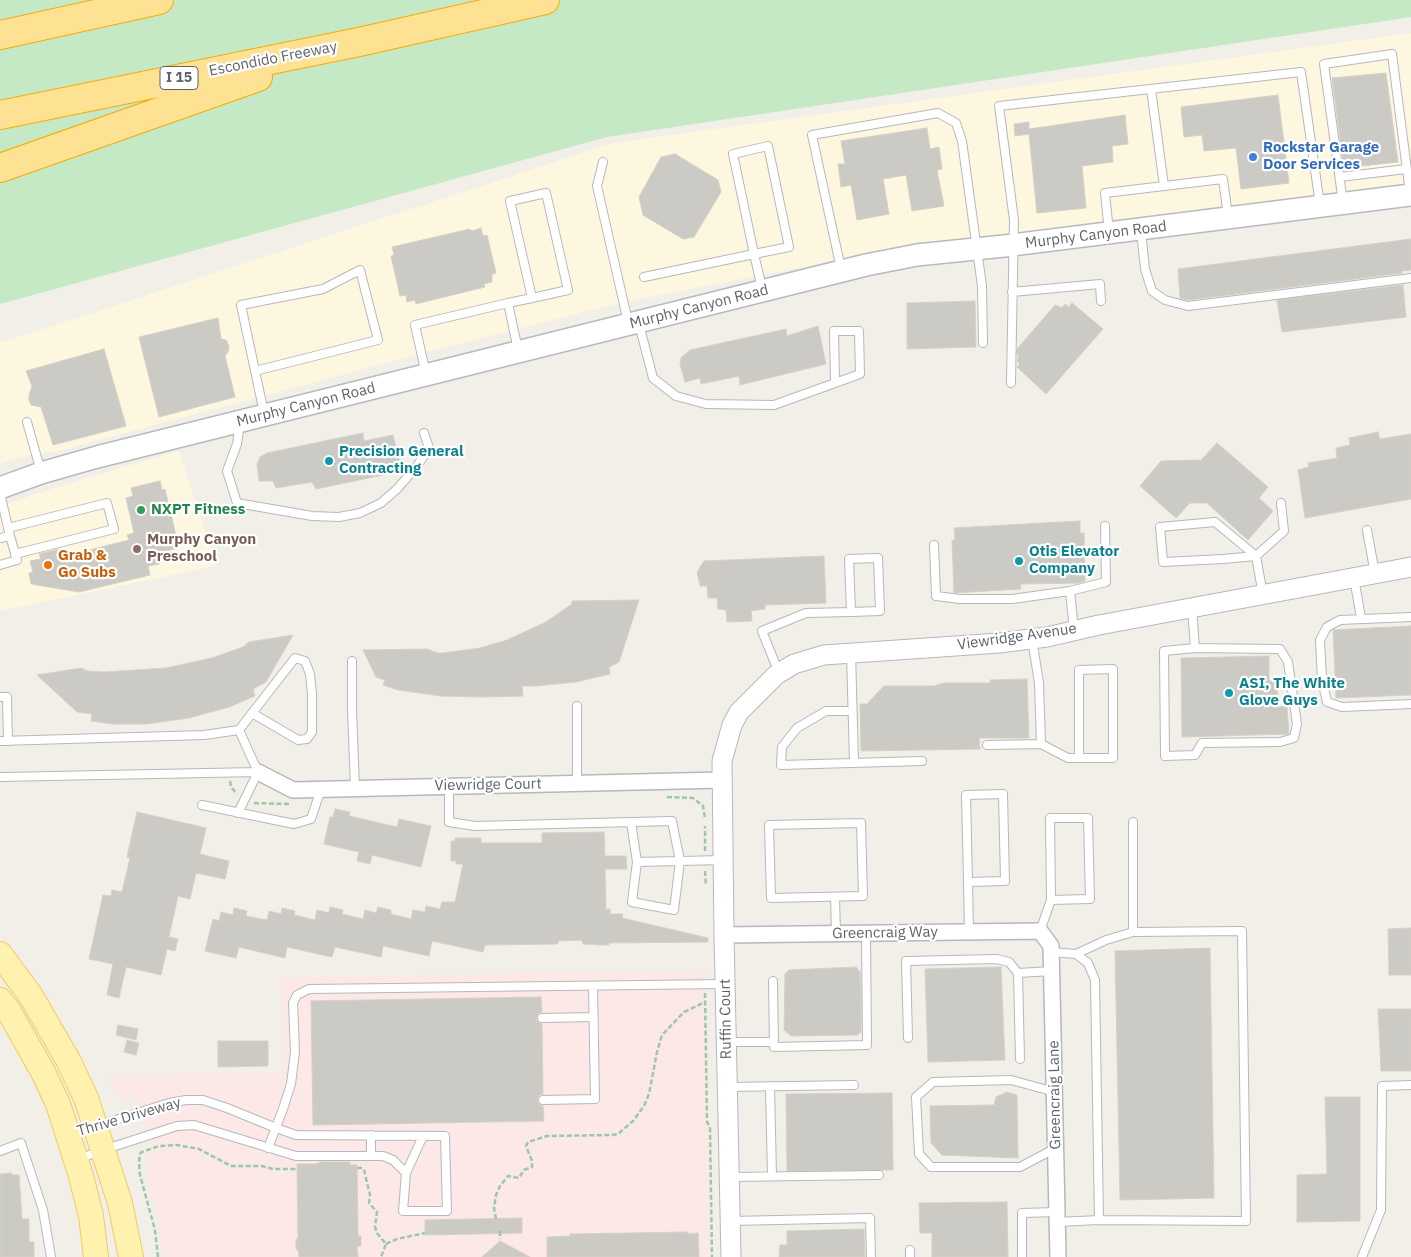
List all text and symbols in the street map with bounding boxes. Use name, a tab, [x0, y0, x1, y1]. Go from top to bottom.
street label: Escondido Freeway	[207, 38, 339, 80]
road number: I 15	[160, 66, 198, 90]
place label: Rockstar Garage Door Services	[1263, 139, 1379, 174]
marker: Rockstar Garage Door Services	[1247, 151, 1259, 163]
street label: Murphy Canyon Road	[1024, 217, 1168, 253]
street label: Murphy Canyon Road	[628, 281, 770, 333]
street label: Murphy Canyon Road	[235, 379, 377, 431]
place label: Precision General Contracting	[339, 443, 463, 478]
marker: Precision General Contracting	[323, 455, 335, 467]
place label: NXPT Fitness	[151, 501, 245, 519]
marker: NXPT Fitness	[135, 504, 147, 516]
place label: Murphy Canyon Preschool	[147, 531, 256, 566]
marker: Murphy Canyon Preschool	[131, 543, 143, 555]
place label: Otis Elevator Company	[1029, 543, 1119, 578]
place label: Grab & Go Subs	[58, 547, 116, 582]
marker: Otis Elevator Company	[1013, 555, 1025, 567]
marker: Grab & Go Subs	[42, 559, 54, 571]
street label: Viewridge Avenue	[956, 620, 1078, 654]
place label: ASI, The White Glove Guys	[1239, 675, 1345, 710]
marker: ASI, The White Glove Guys	[1223, 687, 1235, 699]
street label: Viewridge Court	[434, 775, 542, 795]
street label: Greencraig Way	[832, 923, 938, 943]
street label: Ruffin Court	[716, 979, 736, 1059]
street label: Greencraig Lane	[1045, 1040, 1065, 1150]
street label: Thrive Driveway	[75, 1094, 183, 1140]

